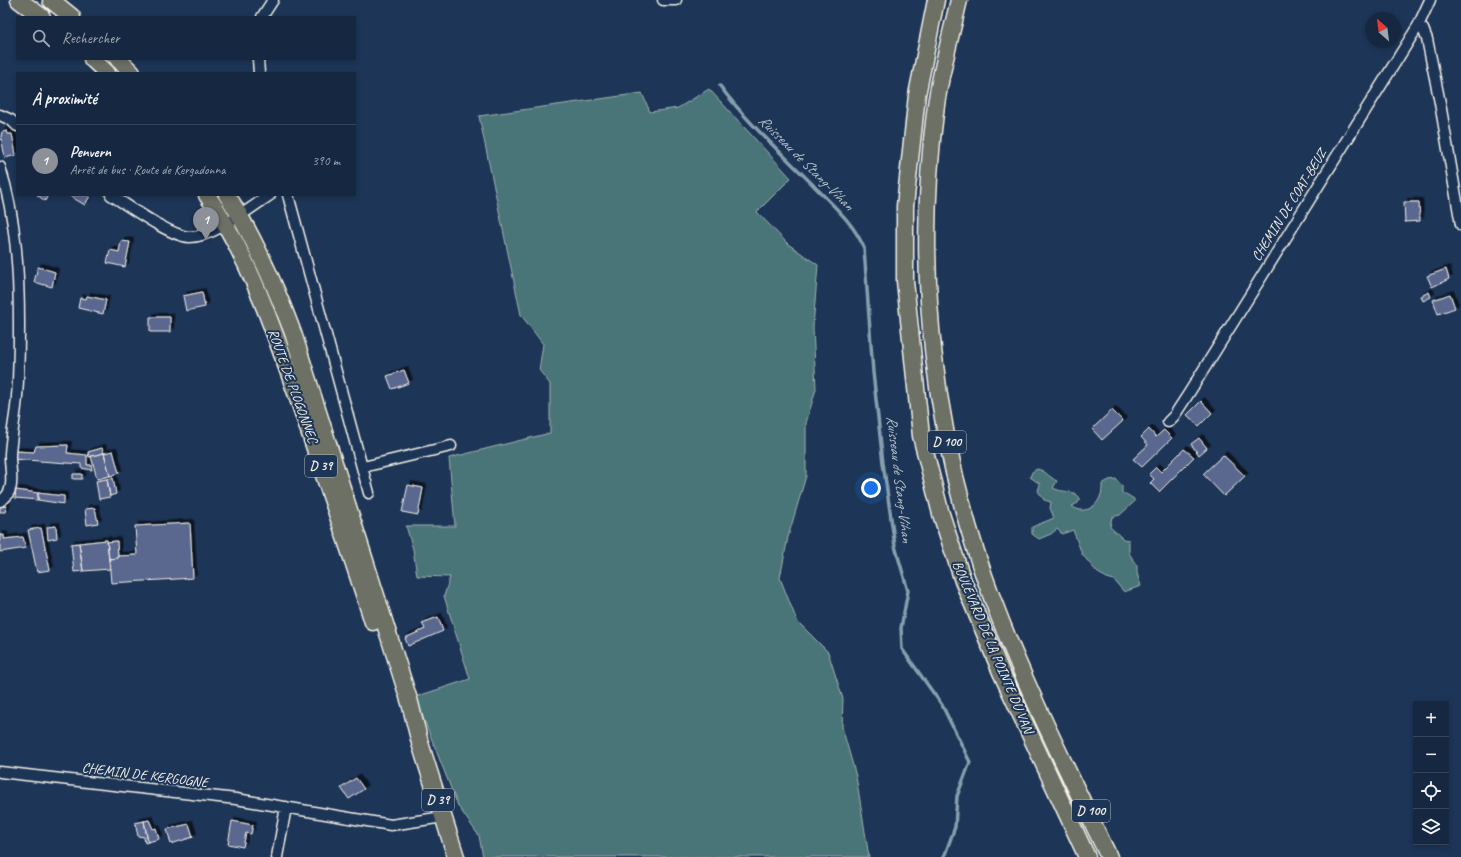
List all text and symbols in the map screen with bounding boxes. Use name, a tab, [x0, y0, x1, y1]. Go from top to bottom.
north arrow	[1365, 12, 1401, 48]
search box	[16, 16, 356, 60]
icon: search	[30, 27, 52, 49]
text: Rechercher	[62, 29, 120, 48]
text: À proximité	[32, 88, 97, 109]
water label: Ruisseau de Stang-Vihan	[754, 111, 859, 216]
text: Penvern	[70, 143, 111, 162]
street label: CHEMIN DE COAT-BEUZ	[1248, 144, 1332, 264]
text: 1	[42, 153, 48, 169]
text: 390 m	[312, 153, 340, 169]
text: Arrêt de bus · Route de Kergadonna	[70, 162, 225, 178]
pin: 1	[193, 207, 219, 240]
street label: ROUTE DE PLOGONNEC	[264, 327, 322, 448]
water label: Ruisseau de Stang-Vihan	[882, 415, 916, 545]
road number: D 100	[928, 431, 966, 453]
road number: D 39	[305, 455, 337, 477]
your location	[861, 478, 881, 498]
street label: BOULEVARD DE LA POINTE DU VAN	[949, 558, 1038, 738]
map controls	[1413, 701, 1449, 845]
button: +	[1413, 701, 1449, 737]
button: −	[1413, 737, 1449, 773]
street label: CHEMIN DE KERGOGNE	[81, 759, 211, 791]
button: locate	[1413, 773, 1449, 809]
road number: D 39	[422, 789, 454, 811]
road number: D 100	[1072, 800, 1110, 822]
button: layers	[1413, 809, 1449, 845]

